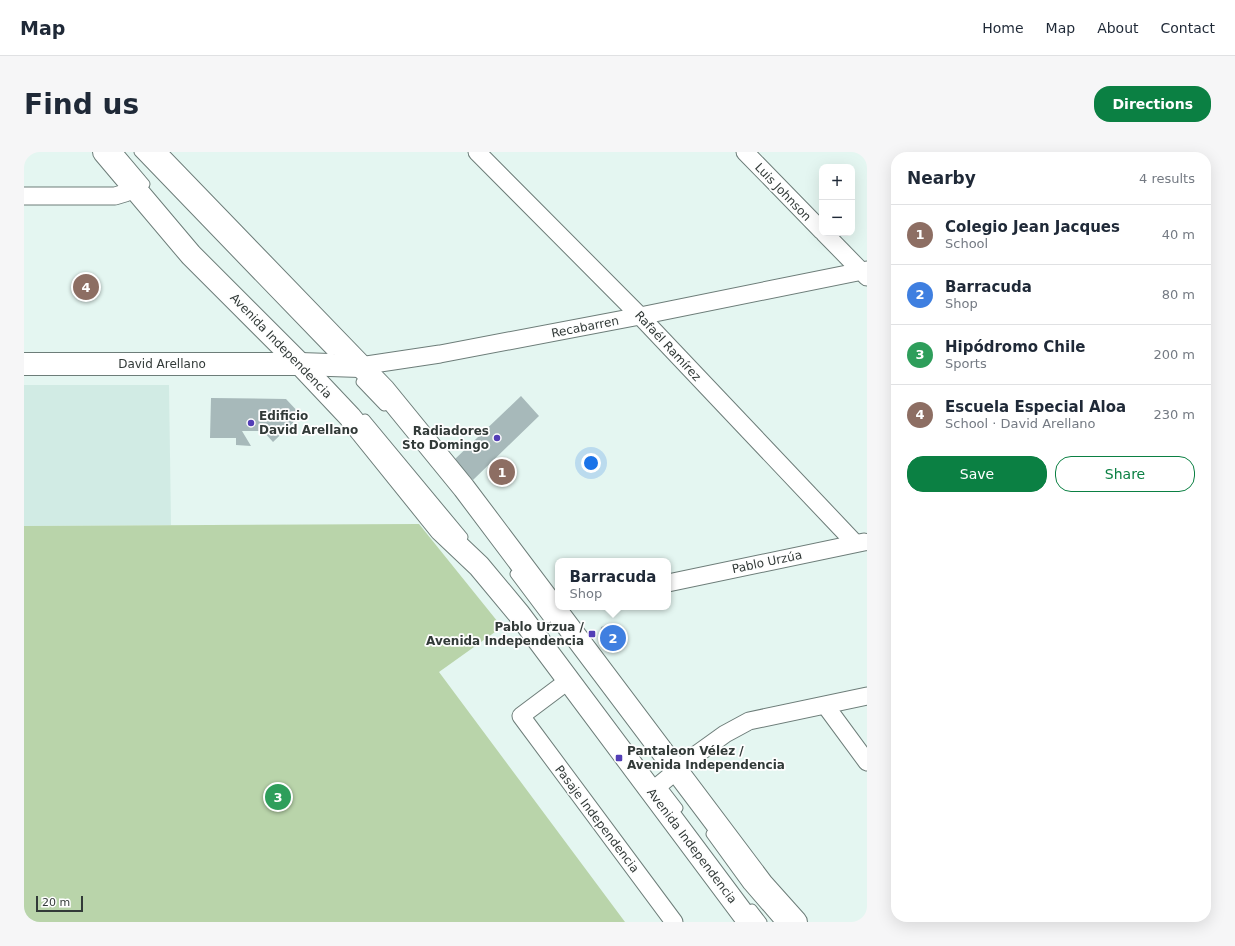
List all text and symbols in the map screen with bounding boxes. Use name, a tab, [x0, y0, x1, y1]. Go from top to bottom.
text: Map	[20, 17, 65, 39]
text: Home	[982, 20, 1024, 36]
text: Map	[1046, 20, 1075, 36]
text: About	[1097, 20, 1139, 36]
text: Contact	[1161, 20, 1215, 36]
button: Directions	[1094, 86, 1211, 122]
text: Find us	[24, 88, 139, 121]
street label: Luis Johnson	[752, 160, 814, 224]
map controls	[819, 164, 855, 236]
button: +	[819, 164, 855, 200]
text: Nearby	[907, 168, 976, 188]
text: 4 results	[1139, 171, 1195, 186]
button: −	[819, 200, 855, 236]
text: Colegio Jean Jacques	[945, 218, 1120, 236]
text: 1	[915, 227, 925, 242]
text: 40 m	[1162, 227, 1195, 242]
text: School	[945, 236, 988, 251]
pin: 4	[73, 272, 99, 302]
text: Barracuda	[945, 278, 1032, 296]
text: 2	[915, 287, 925, 302]
text: 80 m	[1162, 287, 1195, 302]
street label: Avenida Independencia	[227, 291, 335, 401]
text: Shop	[945, 296, 978, 311]
street label: Rafaél Ramírez	[632, 308, 704, 384]
street label: Recabarren	[550, 314, 620, 340]
text: Hipódromo Chile	[945, 338, 1085, 356]
text: 3	[915, 347, 925, 362]
text: 200 m	[1153, 347, 1195, 362]
text: Sports	[945, 356, 987, 371]
street label: David Arellano	[118, 357, 206, 371]
text: Escuela Especial Aloa	[945, 398, 1126, 416]
text: 4	[915, 407, 925, 422]
text: 230 m	[1153, 407, 1195, 422]
place label: Edificio David Arellano	[259, 409, 358, 437]
text: School · David Arellano	[945, 416, 1096, 431]
marker: Edificio David Arellano	[246, 418, 256, 428]
place label: Radiadores Sto Domingo	[402, 424, 489, 452]
marker: Radiadores Sto Domingo	[492, 433, 502, 443]
your location	[581, 453, 601, 473]
button: Save	[907, 456, 1047, 492]
button: Share	[1055, 456, 1195, 492]
pin: 1	[489, 457, 515, 487]
street label: Pablo Urzúa	[731, 548, 803, 576]
popup	[555, 558, 671, 610]
text: Barracuda	[570, 568, 656, 586]
text: Shop	[570, 586, 602, 601]
place label: Pablo Urzua / Avenida Independencia	[426, 620, 585, 648]
pin: 2	[600, 623, 626, 653]
marker: Pablo Urzua / Avenida Independencia	[587, 629, 597, 639]
place label: Pantaleon Vélez / Avenida Independencia	[627, 744, 785, 772]
marker: Pantaleon Vélez / Avenida Independencia	[614, 753, 624, 763]
street label: Pasaje Independencia	[552, 763, 642, 875]
pin: 3	[265, 782, 291, 812]
street label: Avenida Independencia	[644, 786, 740, 906]
scale bar	[36, 894, 83, 913]
text: 20 m	[42, 896, 70, 909]

